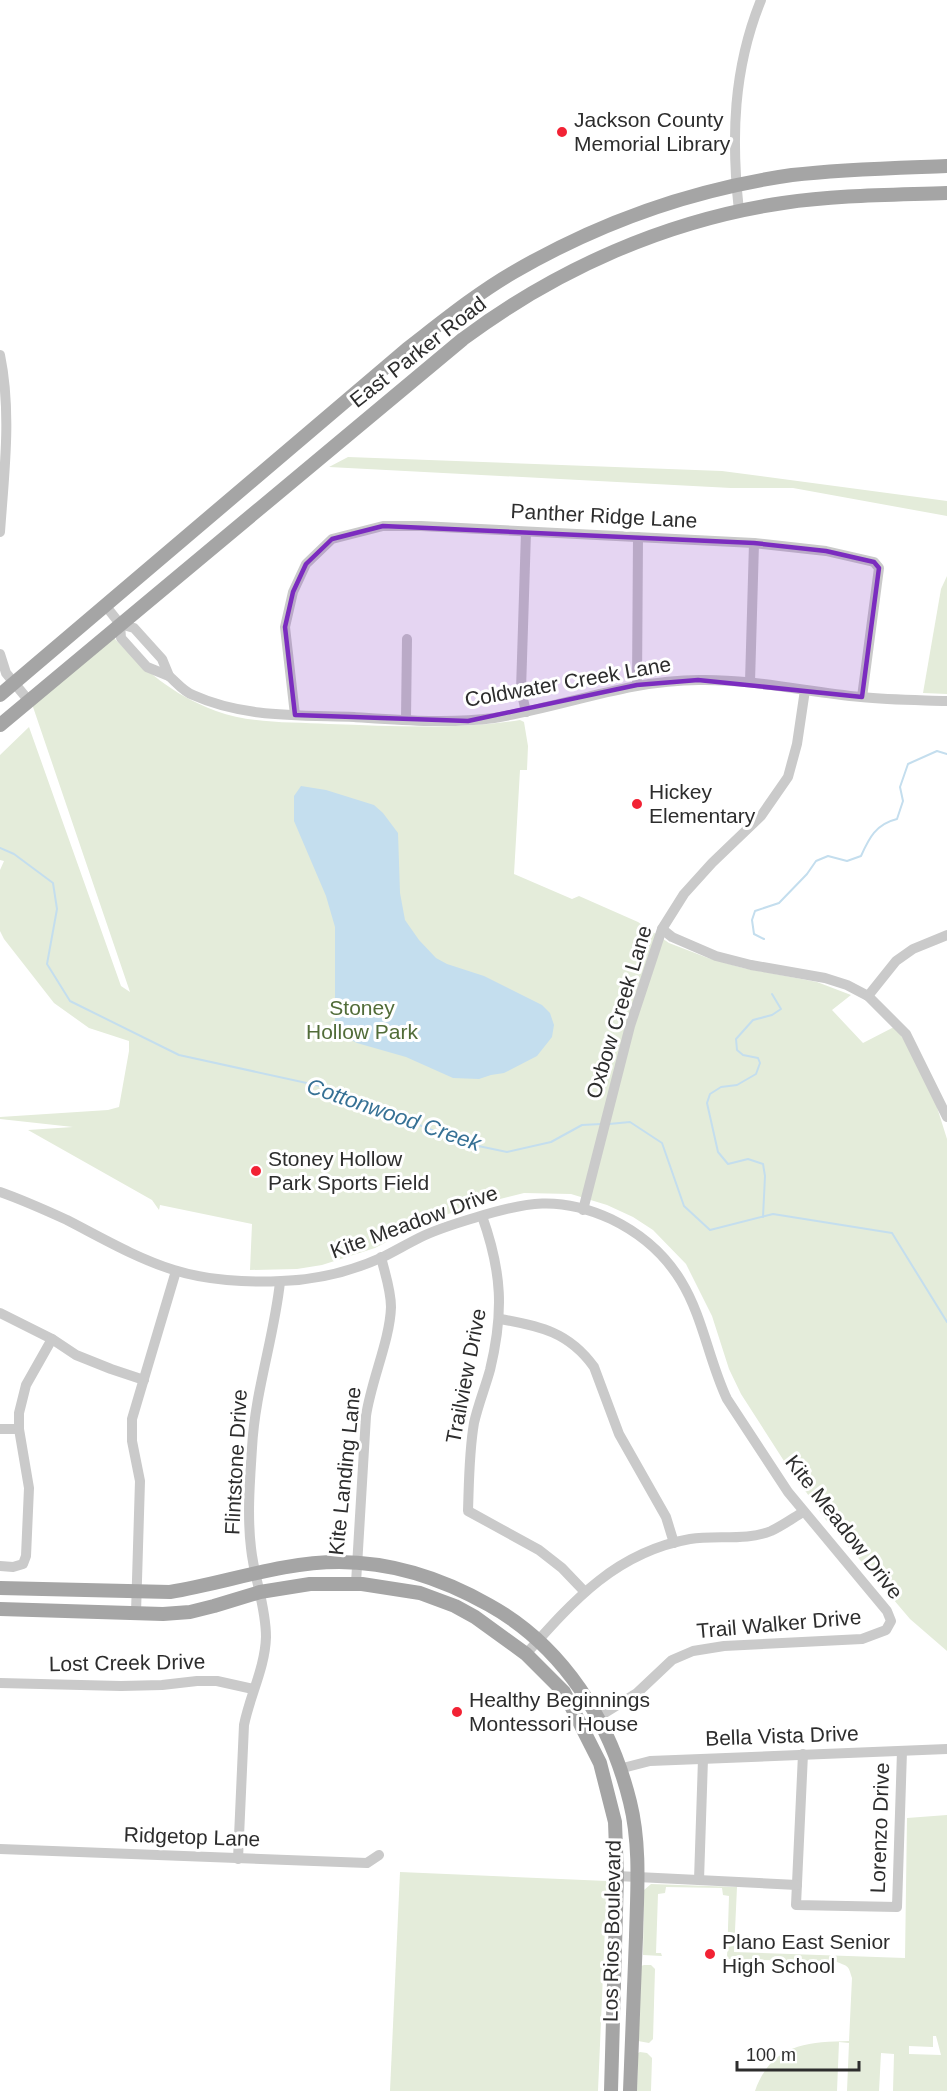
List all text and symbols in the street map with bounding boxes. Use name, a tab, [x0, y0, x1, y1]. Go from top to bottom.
place label: Jackson County Memorial Library	[574, 108, 731, 155]
marker: Jackson County Memorial Library	[555, 125, 569, 139]
street label: East Parker Road	[345, 292, 490, 412]
street label: Panther Ridge Lane	[510, 499, 698, 532]
street label: Coldwater Creek Lane	[463, 652, 673, 711]
place label: Hickey Elementary	[649, 780, 756, 827]
marker: Hickey Elementary	[630, 797, 644, 811]
street label: Oxbow Creek Lane	[581, 923, 656, 1101]
park label: Stoney Hollow Park	[306, 996, 419, 1043]
water label: Cottonwood Creek	[304, 1073, 485, 1156]
place label: Stoney Hollow Park Sports Field	[268, 1147, 429, 1194]
marker: Stoney Hollow Park Sports Field	[249, 1164, 263, 1178]
street label: Kite Meadow Drive	[327, 1181, 501, 1262]
street label: Trailview Drive	[441, 1307, 490, 1445]
street label: Kite Landing Lane	[324, 1386, 365, 1556]
street label: Flintstone Drive	[220, 1389, 251, 1535]
street label: Kite Meadow Drive	[781, 1450, 908, 1603]
street label: Trail Walker Drive	[696, 1605, 862, 1642]
street label: Lost Creek Drive	[49, 1650, 205, 1675]
place label: Healthy Beginnings Montessori House	[469, 1688, 650, 1735]
marker: Healthy Beginnings Montessori House	[450, 1705, 464, 1719]
street label: Bella Vista Drive	[705, 1721, 859, 1750]
street label: Lorenzo Drive	[866, 1762, 893, 1894]
street label: Ridgetop Lane	[123, 1823, 261, 1850]
street label: Los Rios Boulevard	[598, 1840, 625, 2022]
place label: Plano East Senior High School	[722, 1930, 890, 1977]
marker: Plano East Senior High School	[703, 1947, 717, 1961]
scale bar	[737, 2034, 858, 2072]
text: 100 m	[746, 2045, 796, 2065]

